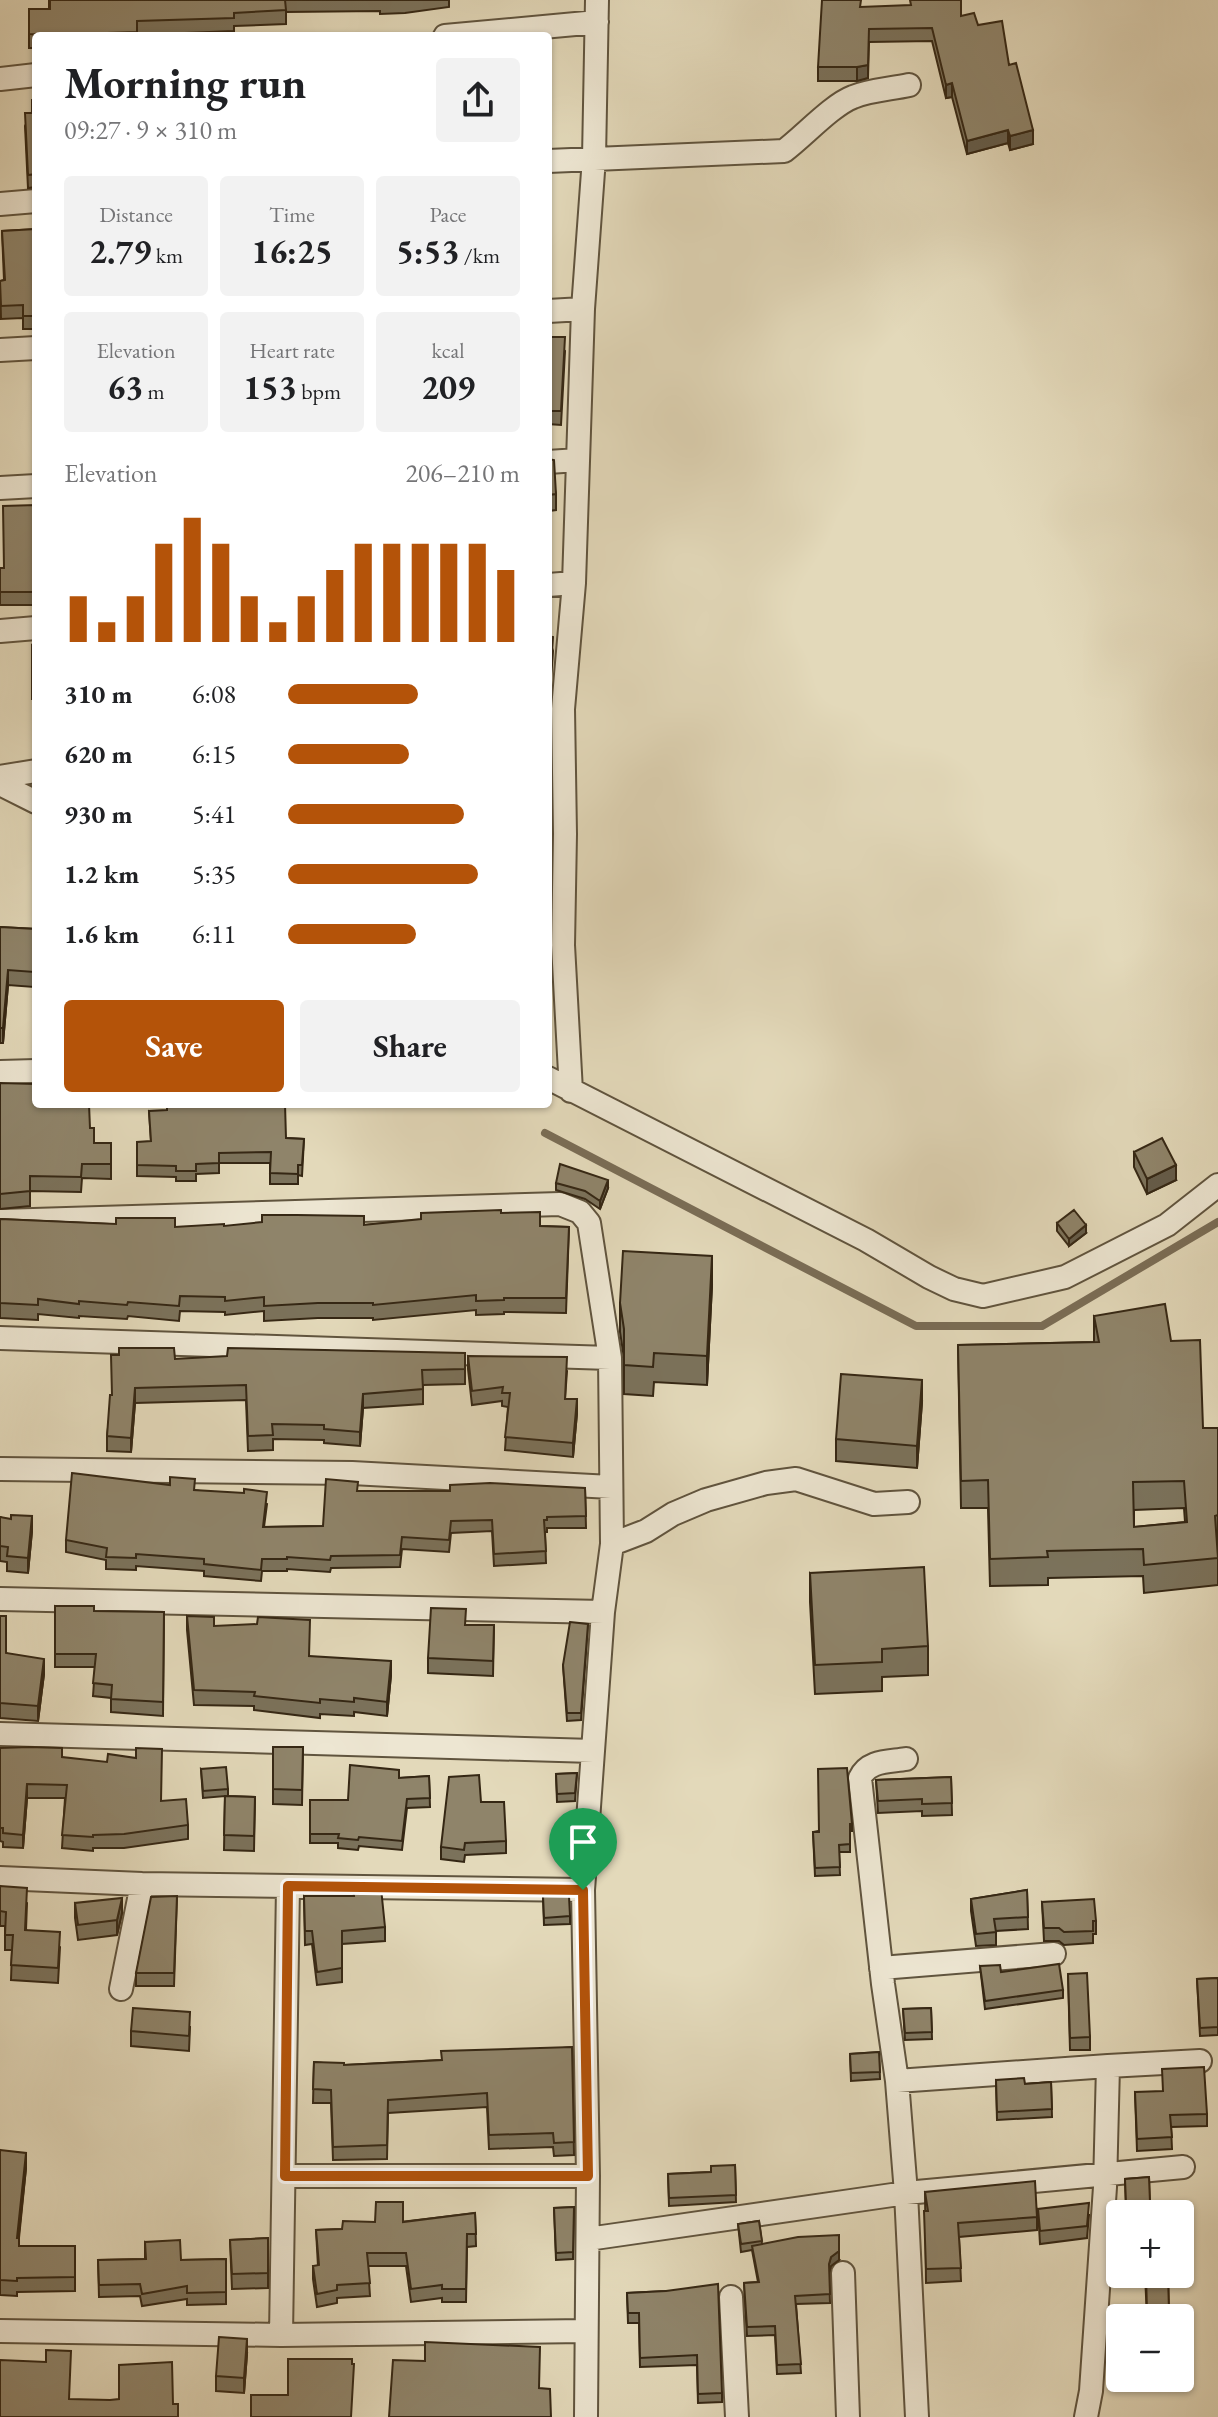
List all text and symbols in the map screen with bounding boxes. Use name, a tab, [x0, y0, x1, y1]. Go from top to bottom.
text: Morning run	[64, 54, 306, 111]
button: share	[436, 58, 520, 142]
text: 09:27 · 9 × 310 m	[64, 113, 237, 147]
text: Distance	[99, 200, 173, 229]
text: Time	[269, 200, 315, 229]
text: Pace	[430, 200, 466, 229]
text: 2.79	[89, 229, 151, 273]
text: 16:25	[251, 229, 333, 273]
text: 5:53	[396, 229, 459, 273]
text: km	[151, 241, 183, 270]
text: /km	[459, 241, 500, 270]
text: Elevation	[96, 336, 176, 365]
text: Heart rate	[249, 336, 335, 365]
text: kcal	[431, 336, 465, 365]
text: 63	[107, 365, 143, 409]
text: 153	[243, 365, 297, 409]
text: 209	[421, 365, 475, 409]
text: m	[143, 377, 165, 406]
text: bpm	[297, 377, 341, 406]
text: Elevation	[64, 456, 158, 490]
text: 206–210 m	[405, 456, 520, 490]
text: 310 m	[64, 677, 132, 711]
text: 6:08	[192, 677, 236, 711]
text: 620 m	[64, 737, 132, 771]
text: 6:15	[192, 737, 236, 771]
text: 930 m	[64, 797, 132, 831]
text: 5:41	[192, 797, 236, 831]
text: 1.2 km	[64, 857, 139, 891]
text: 5:35	[192, 857, 236, 891]
text: 1.6 km	[64, 917, 139, 951]
text: 6:11	[192, 917, 236, 951]
button: Save	[64, 1000, 284, 1092]
button: Share	[300, 1000, 520, 1092]
pin	[549, 1808, 617, 1890]
icon: arrive	[561, 1820, 605, 1864]
map controls	[1106, 2200, 1194, 2392]
button: +	[1106, 2200, 1194, 2288]
button: −	[1106, 2304, 1194, 2392]

